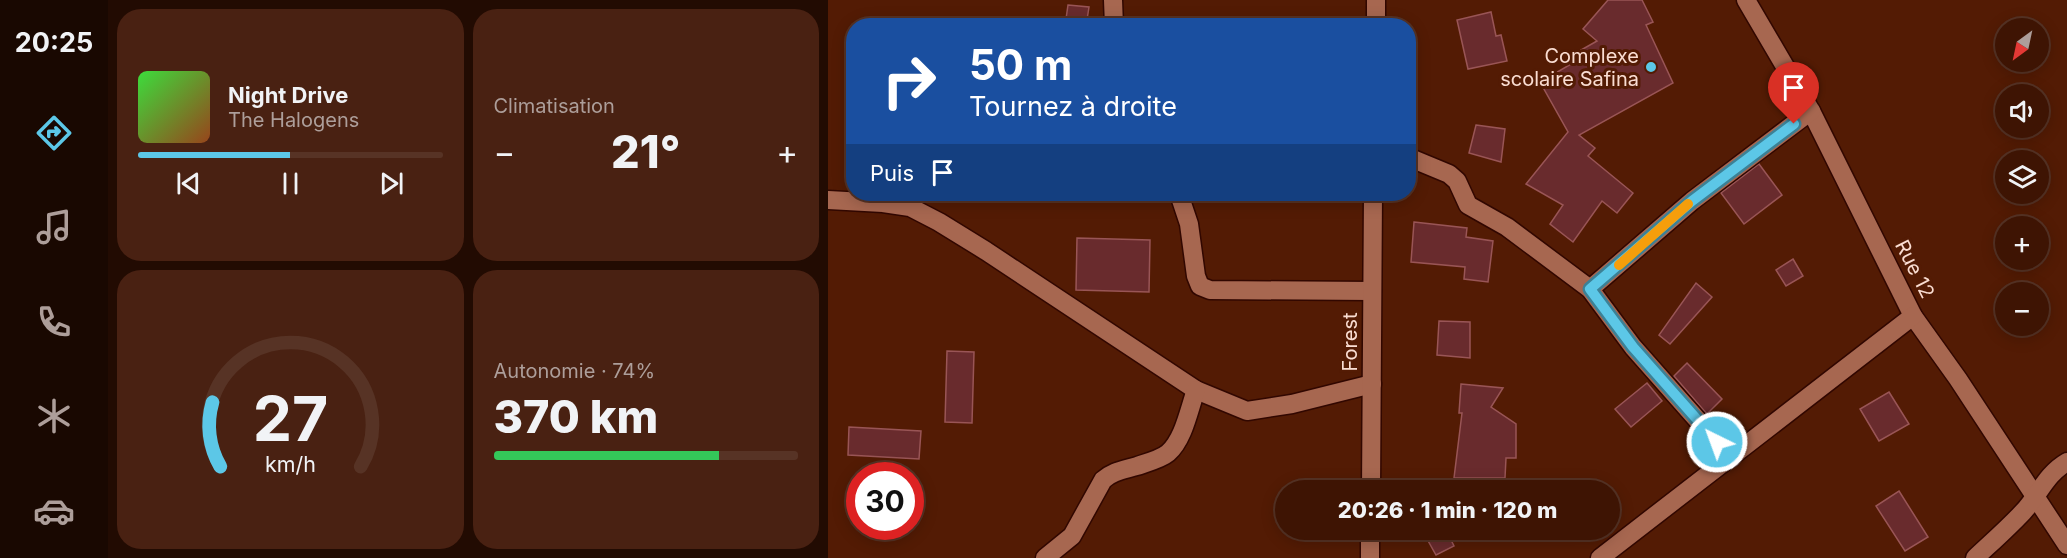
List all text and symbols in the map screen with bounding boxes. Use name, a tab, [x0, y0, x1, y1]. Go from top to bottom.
north arrow	[1995, 18, 2049, 72]
map controls	[1995, 18, 2049, 336]
text: 20:25	[15, 26, 93, 59]
text: 50 m	[969, 39, 1072, 90]
icon: right	[870, 42, 948, 120]
place label: Complexe scolaire Safina	[1500, 44, 1639, 91]
marker: Complexe scolaire Safina	[1644, 60, 1658, 74]
pin	[1768, 62, 1819, 124]
icon: arrive	[1777, 71, 1810, 104]
text: Night Drive	[228, 82, 348, 108]
button: sound	[1995, 84, 2049, 138]
text: Tournez à droite	[969, 90, 1177, 123]
text: Climatisation	[494, 94, 615, 118]
text: The Halogens	[228, 108, 359, 132]
icon: directions	[33, 112, 75, 154]
text: 21°	[611, 124, 680, 179]
text: −	[494, 132, 515, 172]
text: +	[776, 132, 798, 172]
button: layers	[1995, 150, 2049, 204]
icon: arrive	[926, 156, 959, 189]
text: Puis	[870, 160, 914, 186]
icon: previous	[172, 167, 205, 200]
icon: pause	[274, 167, 307, 200]
icon: next	[375, 167, 408, 200]
icon: music	[33, 206, 75, 248]
button: +	[1995, 216, 2049, 270]
street label: Rue 12	[1890, 236, 1940, 302]
button: −	[1995, 282, 2049, 336]
icon: phone	[33, 301, 75, 343]
street label: Forest	[1338, 312, 1362, 371]
text: Autonomie · 74%	[494, 359, 655, 383]
text: 27	[252, 381, 328, 456]
text: 370 km	[494, 389, 658, 444]
icon: climate	[33, 395, 75, 437]
position arrow	[1685, 410, 1749, 474]
text: km/h	[265, 451, 316, 477]
speed limit sign: 30	[846, 462, 924, 540]
icon: car	[33, 490, 75, 532]
text: 20:26 · 1 min · 120 m	[1338, 497, 1557, 523]

